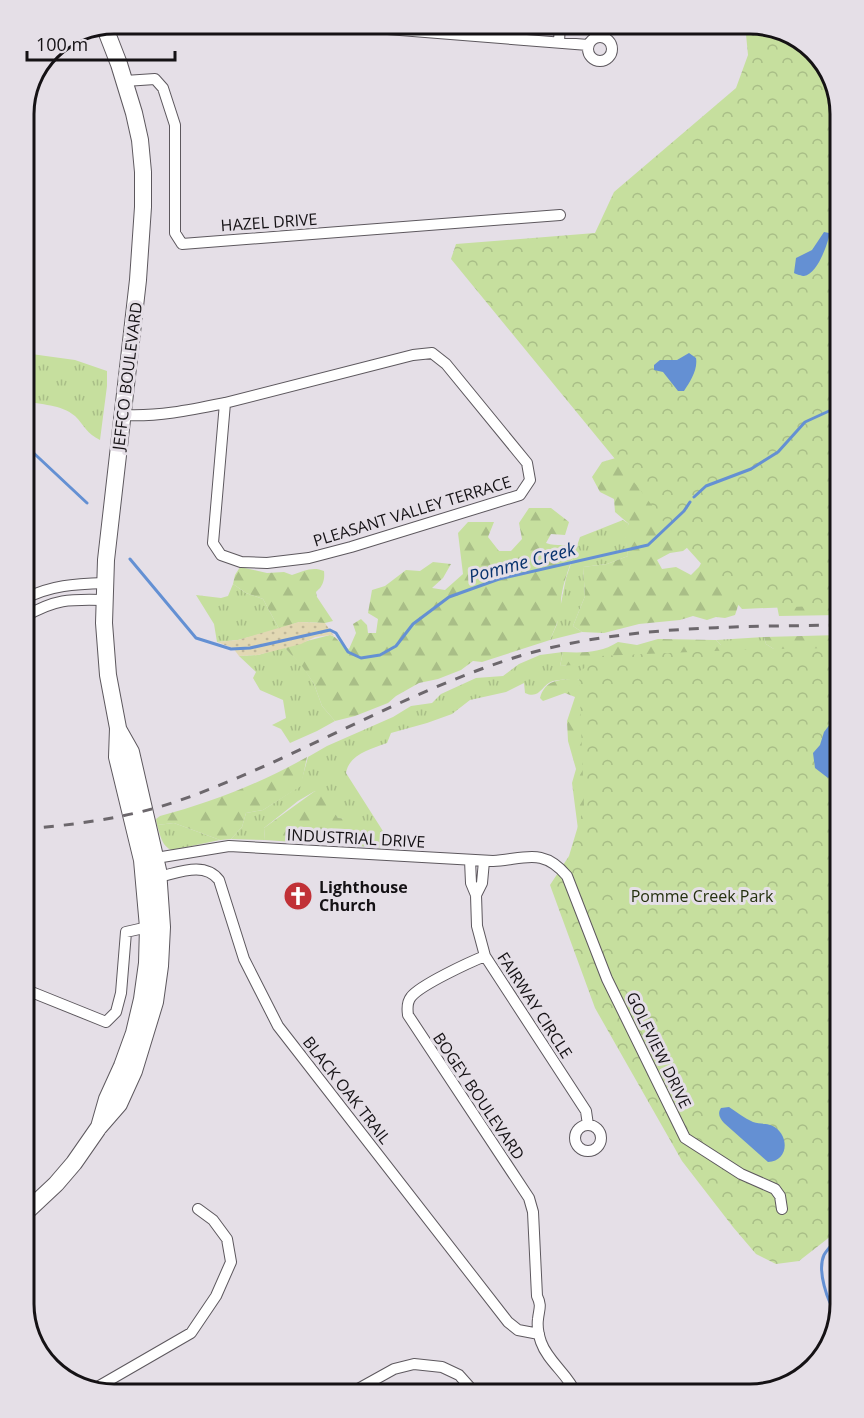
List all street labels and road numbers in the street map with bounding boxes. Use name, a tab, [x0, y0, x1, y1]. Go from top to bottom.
street label: HAZEL DRIVE	[220, 208, 318, 236]
street label: JEFFCO BOULEVARD	[107, 301, 147, 453]
street label: PLEASANT VALLEY TERRACE	[310, 470, 514, 552]
street label: INDUSTRIAL DRIVE	[286, 823, 426, 853]
street label: FAIRWAY CIRCLE	[492, 948, 578, 1062]
street label: GOLFVIEW DRIVE	[621, 988, 697, 1112]
street label: BOGEY BOULEVARD	[428, 1028, 530, 1164]
street label: BLACK OAK TRAIL	[298, 1032, 396, 1148]

